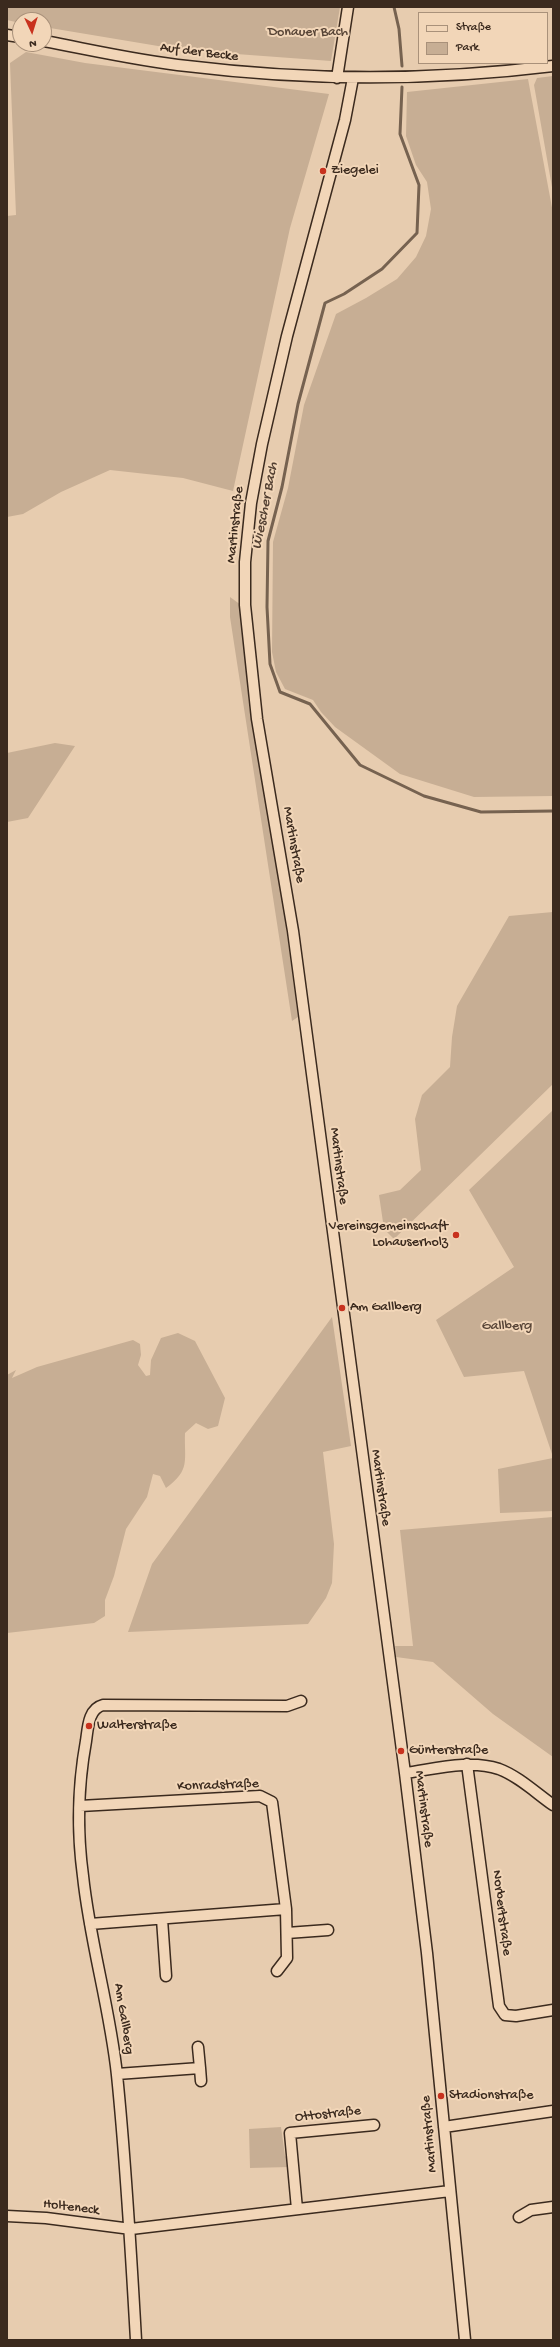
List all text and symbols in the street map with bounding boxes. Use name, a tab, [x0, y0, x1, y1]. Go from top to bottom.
north arrow	[12, 12, 52, 52]
legend	[418, 12, 548, 64]
text: Straße	[456, 21, 491, 35]
park label: Donauer Bach	[268, 25, 348, 41]
text: N	[29, 37, 37, 49]
street label: Auf der Becke	[159, 40, 239, 66]
text: Park	[456, 41, 479, 55]
place label: Ziegelei	[331, 163, 379, 179]
marker: Ziegelei	[318, 166, 328, 176]
water label: Wiescher Bach	[249, 461, 283, 551]
street label: Martinstraße	[224, 486, 248, 564]
street label: Martinstraße	[278, 806, 308, 884]
street label: Martinstraße	[325, 1127, 351, 1205]
place label: Vereinsgemeinschaft Lohauserholz	[329, 1219, 448, 1252]
marker: Vereinsgemeinschaft Lohauserholz	[451, 1230, 461, 1240]
place label: Am Gallberg	[350, 1300, 422, 1316]
marker: Am Gallberg	[337, 1303, 347, 1313]
park label: Gallberg	[482, 1319, 532, 1335]
street label: Martinstraße	[366, 1449, 394, 1527]
place label: Walterstraße	[97, 1718, 177, 1734]
marker: Walterstraße	[84, 1721, 94, 1731]
place label: Günterstraße	[409, 1743, 488, 1759]
marker: Günterstraße	[396, 1746, 406, 1756]
street label: Martinstraße	[410, 1770, 436, 1848]
street label: Konradstraße	[177, 1776, 259, 1796]
street label: Norbertstraße	[487, 1869, 515, 1957]
street label: Am Gallberg	[109, 1982, 137, 2056]
place label: Stadionstraße	[449, 2088, 533, 2104]
marker: Stadionstraße	[436, 2091, 446, 2101]
street label: Martinstraße	[418, 2095, 442, 2173]
street label: Ottostraße	[294, 2103, 362, 2127]
street label: Holteneck	[42, 2196, 100, 2220]

